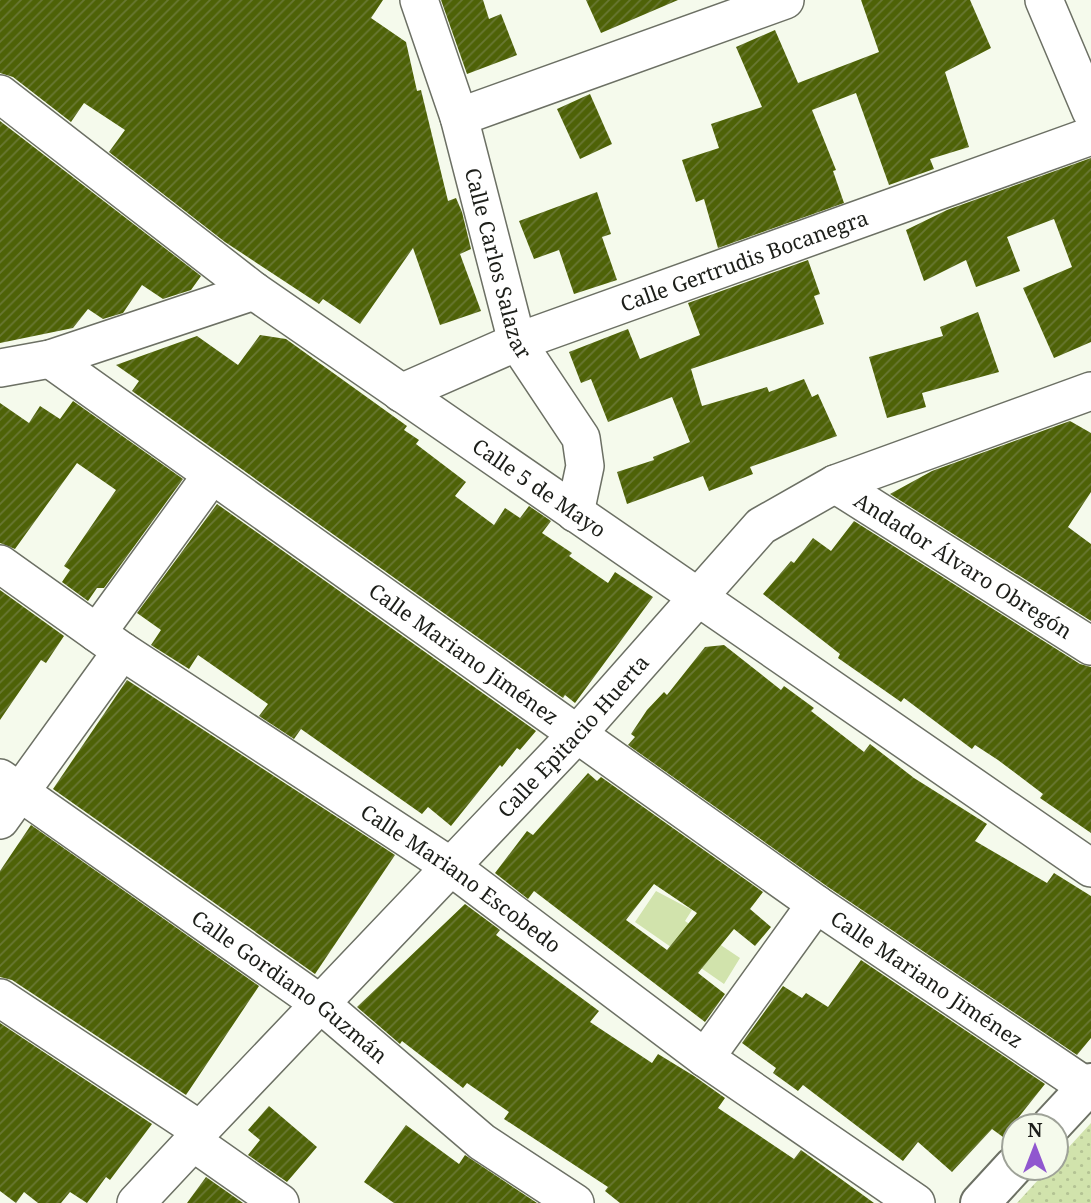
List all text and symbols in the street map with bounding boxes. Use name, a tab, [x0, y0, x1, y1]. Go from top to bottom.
street label: Calle Carlos Salazar	[459, 165, 538, 364]
street label: Calle Gertrudis Bocanegra	[616, 203, 872, 318]
street label: Calle 5 de Mayo	[467, 432, 612, 544]
street label: Andador Álvaro Obregón	[849, 486, 1078, 645]
street label: Calle Mariano Jiménez	[364, 576, 564, 731]
street label: Calle Epitacio Huerta	[491, 649, 655, 823]
street label: Calle Mariano Escobedo	[355, 797, 567, 959]
street label: Calle Gordiano Guzmán	[186, 904, 394, 1069]
street label: Calle Mariano Jiménez	[825, 904, 1029, 1054]
north arrow	[1000, 1112, 1070, 1182]
text: N	[1028, 1117, 1043, 1143]

